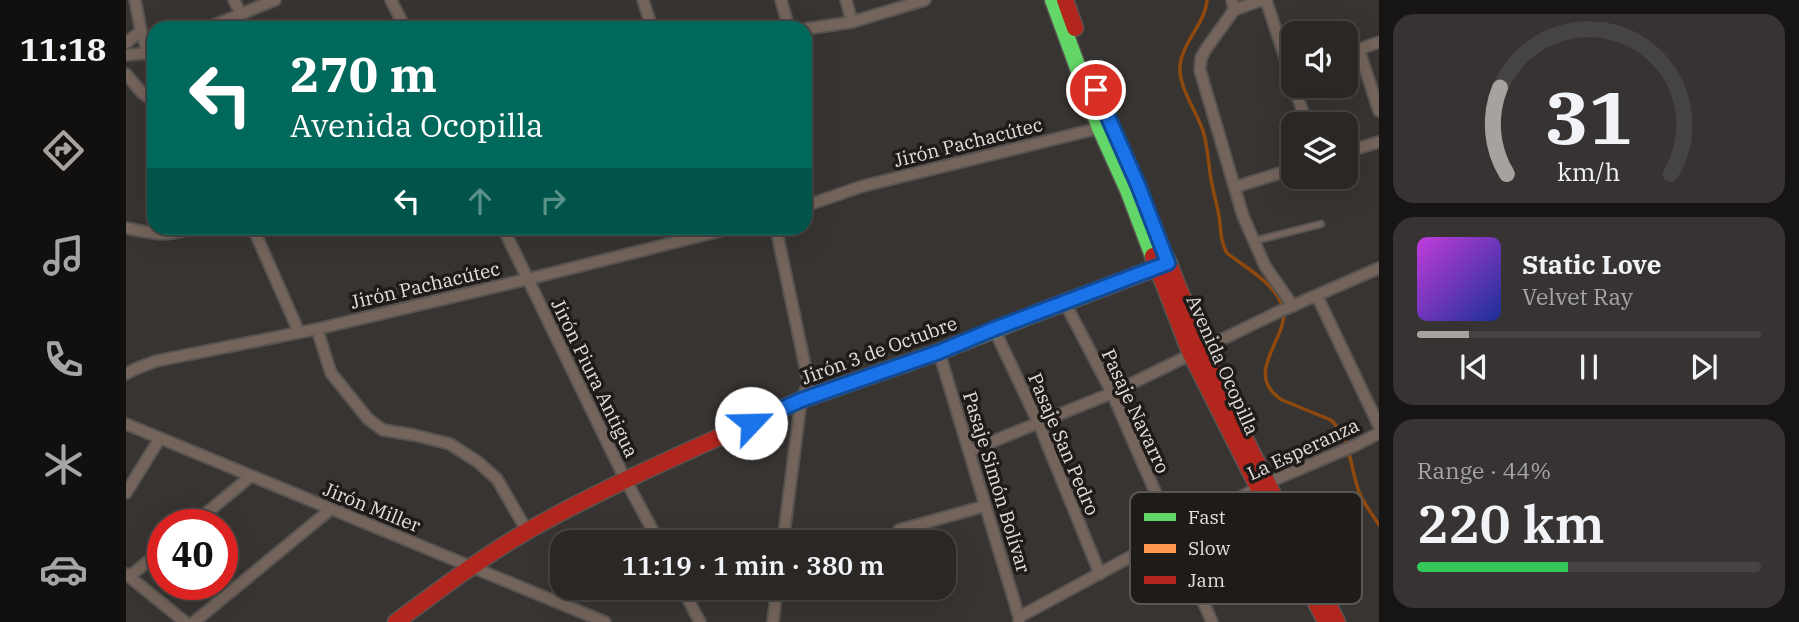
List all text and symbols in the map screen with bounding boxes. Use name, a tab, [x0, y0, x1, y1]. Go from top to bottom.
map controls	[1281, 21, 1358, 189]
button: sound	[1281, 21, 1358, 98]
text: 11:18	[20, 28, 106, 70]
text: 270 m	[290, 42, 437, 105]
icon: left	[175, 49, 266, 140]
pin	[1066, 60, 1126, 120]
text: 31	[1545, 70, 1633, 165]
icon: arrive	[1077, 71, 1115, 109]
text: Avenida Ocopilla	[290, 104, 543, 146]
street label: Jirón Pachacútec	[891, 112, 1045, 172]
button: layers	[1281, 112, 1358, 189]
icon: directions	[39, 126, 88, 175]
text: km/h	[1557, 155, 1621, 188]
icon: left	[388, 182, 426, 220]
icon: ahead	[461, 182, 499, 220]
icon: right	[534, 182, 572, 220]
icon: music	[39, 231, 88, 280]
text: Static Love	[1522, 247, 1661, 281]
street label: Jirón Pachacútec	[348, 256, 502, 314]
text: Velvet Ray	[1522, 281, 1633, 311]
street label: Avenida Ocopilla	[1181, 291, 1265, 439]
street label: Jirón Piura Antigua	[546, 295, 644, 461]
street label: Jirón 3 de Octubre	[798, 311, 960, 389]
icon: phone	[39, 335, 88, 384]
street label: Pasaje Navarro	[1097, 345, 1175, 477]
icon: previous	[1455, 348, 1493, 386]
icon: pause	[1570, 348, 1608, 386]
icon: next	[1685, 348, 1723, 386]
street label: Pasaje San Pedro	[1023, 369, 1105, 519]
position arrow	[714, 386, 788, 460]
street label: Pasaje Simón Bolívar	[958, 388, 1036, 576]
street label: La Esperanza	[1243, 413, 1363, 485]
icon: climate	[39, 440, 88, 489]
text: Range · 44%	[1417, 455, 1551, 485]
street label: Jirón Miller	[320, 477, 425, 538]
text: 220 km	[1417, 490, 1605, 557]
legend	[1130, 492, 1362, 604]
text: Fast	[1188, 505, 1226, 529]
speed limit sign: 40	[147, 509, 238, 600]
text: Slow	[1188, 536, 1230, 560]
icon: car	[39, 545, 88, 594]
text: 11:19 · 1 min · 380 m	[622, 548, 884, 582]
text: Jam	[1188, 568, 1225, 592]

